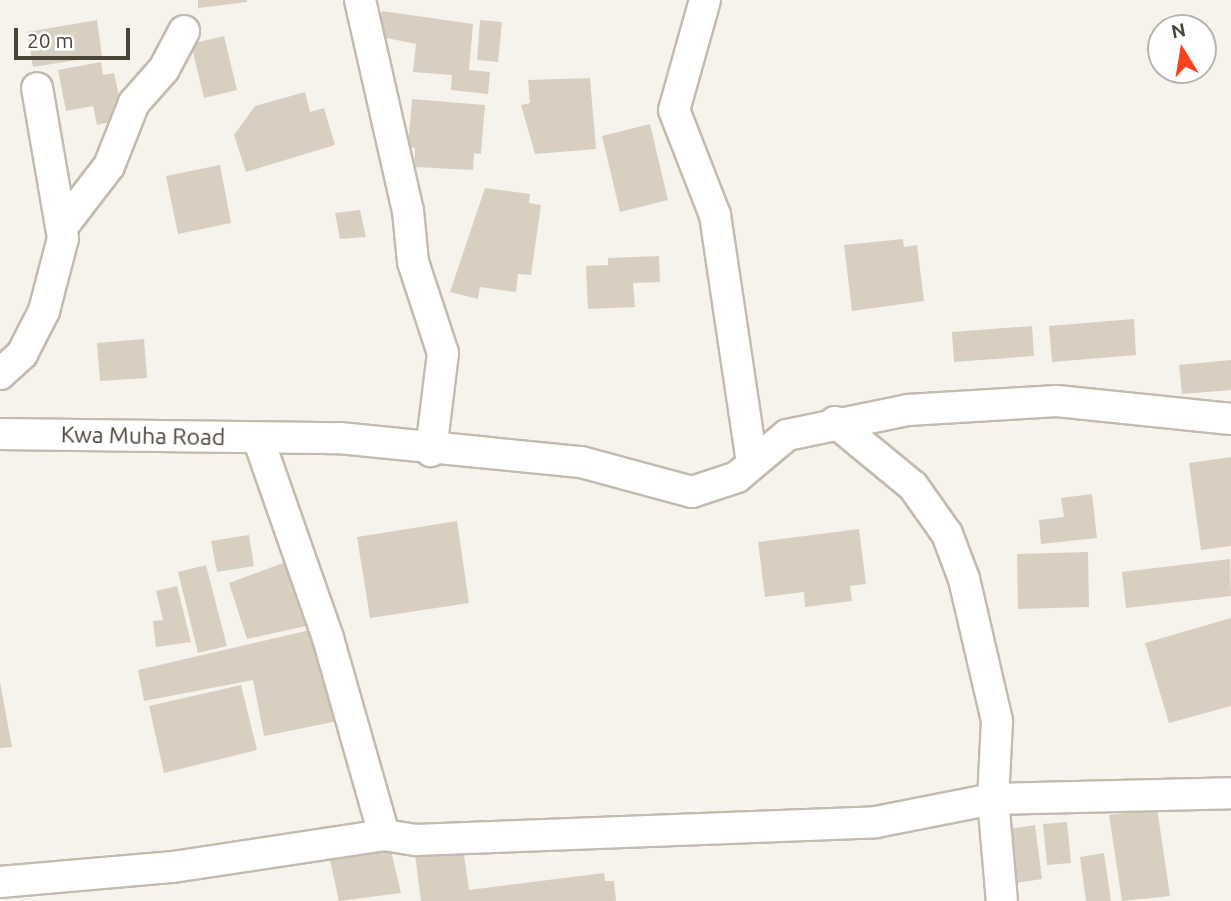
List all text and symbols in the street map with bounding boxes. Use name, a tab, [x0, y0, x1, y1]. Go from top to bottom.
scale bar	[18, 14, 133, 58]
north arrow	[1147, 14, 1217, 84]
text: N	[1169, 18, 1187, 43]
text: 20 m	[27, 28, 74, 52]
street label: Kwa Muha Road	[61, 421, 225, 451]

